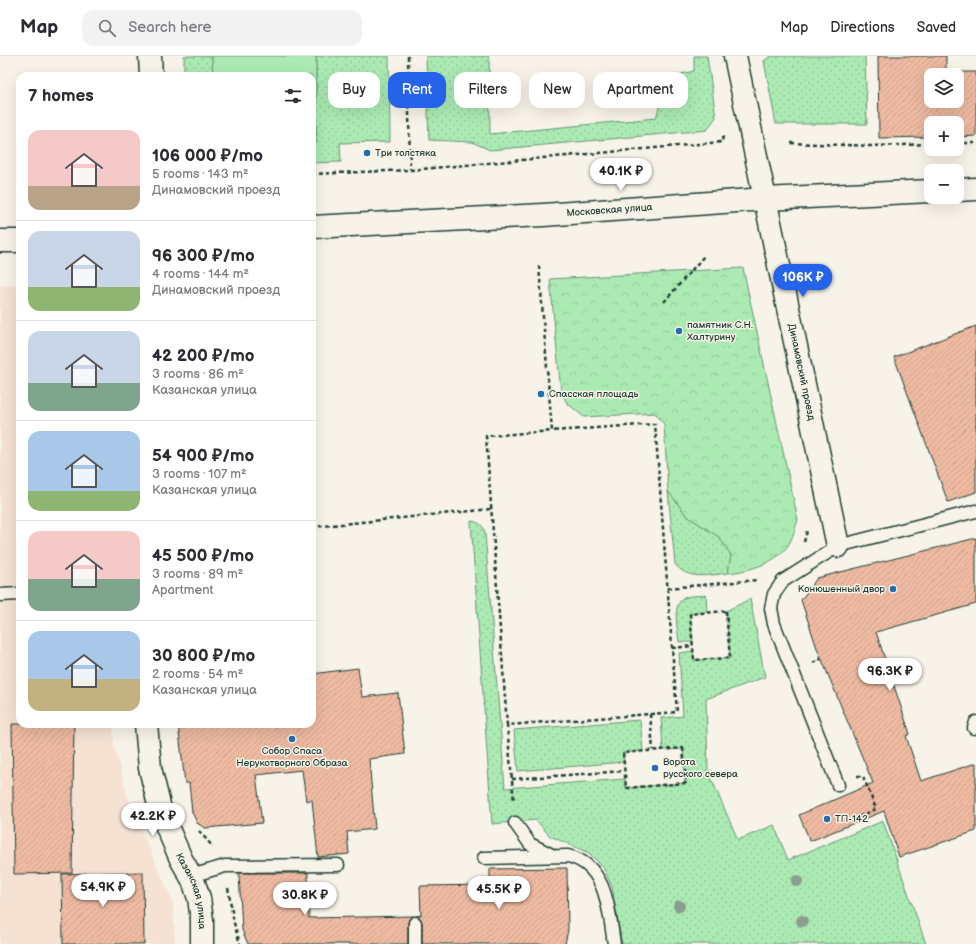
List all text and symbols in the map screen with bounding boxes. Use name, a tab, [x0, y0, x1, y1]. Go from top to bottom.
search box	[82, 10, 362, 46]
text: Map	[20, 16, 58, 39]
icon: search	[96, 17, 118, 39]
text: Search here	[128, 18, 211, 37]
text: Map	[780, 19, 808, 36]
text: Directions	[830, 19, 895, 36]
text: Saved	[917, 19, 956, 36]
map controls	[924, 68, 964, 204]
button: layers	[924, 68, 964, 108]
chip: Buy	[328, 72, 380, 108]
chip: Rent	[388, 72, 446, 108]
chip: Filters	[454, 72, 521, 108]
chip: New	[529, 72, 585, 108]
chip: Apartment	[593, 72, 688, 108]
icon: filters	[282, 85, 304, 107]
text: 7 homes	[28, 86, 94, 106]
button: +	[924, 116, 964, 156]
icon: home	[60, 146, 108, 194]
text: 106 000 ₽/mo	[152, 146, 263, 166]
place label: Три толстяка	[375, 147, 436, 159]
marker: Три толстяка	[362, 148, 372, 158]
pin: 40.1K ₽	[584, 158, 658, 192]
text: 40.1K ₽	[599, 163, 643, 179]
button: −	[924, 164, 964, 204]
text: 5 rooms · 143 m²	[152, 166, 249, 182]
text: Динамовский проезд	[152, 182, 280, 198]
street label: Московская улица	[566, 201, 653, 219]
text: 96 300 ₽/mo	[152, 246, 255, 266]
icon: home	[60, 247, 108, 295]
pin: 106K ₽	[770, 264, 836, 298]
text: 4 rooms · 144 m²	[152, 266, 249, 282]
text: 106K ₽	[782, 269, 824, 285]
text: Динамовский проезд	[152, 282, 280, 298]
place label: памятник С.Н. Халтурину	[687, 319, 753, 343]
street label: Динамовский проезд	[785, 323, 817, 422]
marker: памятник С.Н. Халтурину	[674, 326, 684, 336]
text: 42 200 ₽/mo	[152, 346, 254, 366]
icon: home	[60, 347, 108, 395]
text: 3 rooms · 86 m²	[152, 366, 244, 382]
text: Казанская улица	[152, 382, 257, 398]
place label: Спасская площадь	[549, 388, 638, 400]
marker: Спасская площадь	[536, 389, 546, 399]
text: 54 900 ₽/mo	[152, 446, 254, 466]
icon: home	[60, 447, 108, 495]
text: 3 rooms · 107 m²	[152, 466, 247, 482]
text: Казанская улица	[152, 482, 257, 498]
text: 45 500 ₽/mo	[152, 546, 254, 566]
icon: home	[60, 547, 108, 595]
text: 3 rooms · 89 m²	[152, 566, 243, 582]
text: Apartment	[152, 582, 213, 598]
place label: Конюшенный двор	[798, 583, 885, 595]
marker: Конюшенный двор	[888, 584, 898, 594]
text: 30 800 ₽/mo	[152, 646, 255, 666]
icon: home	[60, 647, 108, 695]
pin: 96.3K ₽	[853, 658, 927, 692]
text: 96.3K ₽	[867, 663, 913, 679]
text: 2 rooms · 54 m²	[152, 666, 243, 682]
text: Казанская улица	[152, 682, 257, 698]
marker: Собор Спаса Нерукотворного Образа	[287, 734, 297, 744]
place label: Собор Спаса Нерукотворного Образа	[236, 745, 348, 769]
place label: Ворота русского севера	[663, 756, 738, 780]
marker: Ворота русского севера	[650, 763, 660, 773]
pin: 42.2K ₽	[116, 803, 190, 837]
text: 42.2K ₽	[130, 808, 176, 824]
place label: ТП-142	[835, 813, 868, 825]
marker: ТП-142	[822, 814, 832, 824]
street label: Казанская улица	[173, 851, 208, 929]
pin: 54.9K ₽	[66, 874, 140, 908]
pin: 45.5K ₽	[462, 876, 536, 910]
text: 54.9K ₽	[80, 879, 126, 895]
text: 45.5K ₽	[476, 881, 522, 897]
pin: 30.8K ₽	[268, 882, 342, 916]
text: 30.8K ₽	[282, 887, 328, 903]

